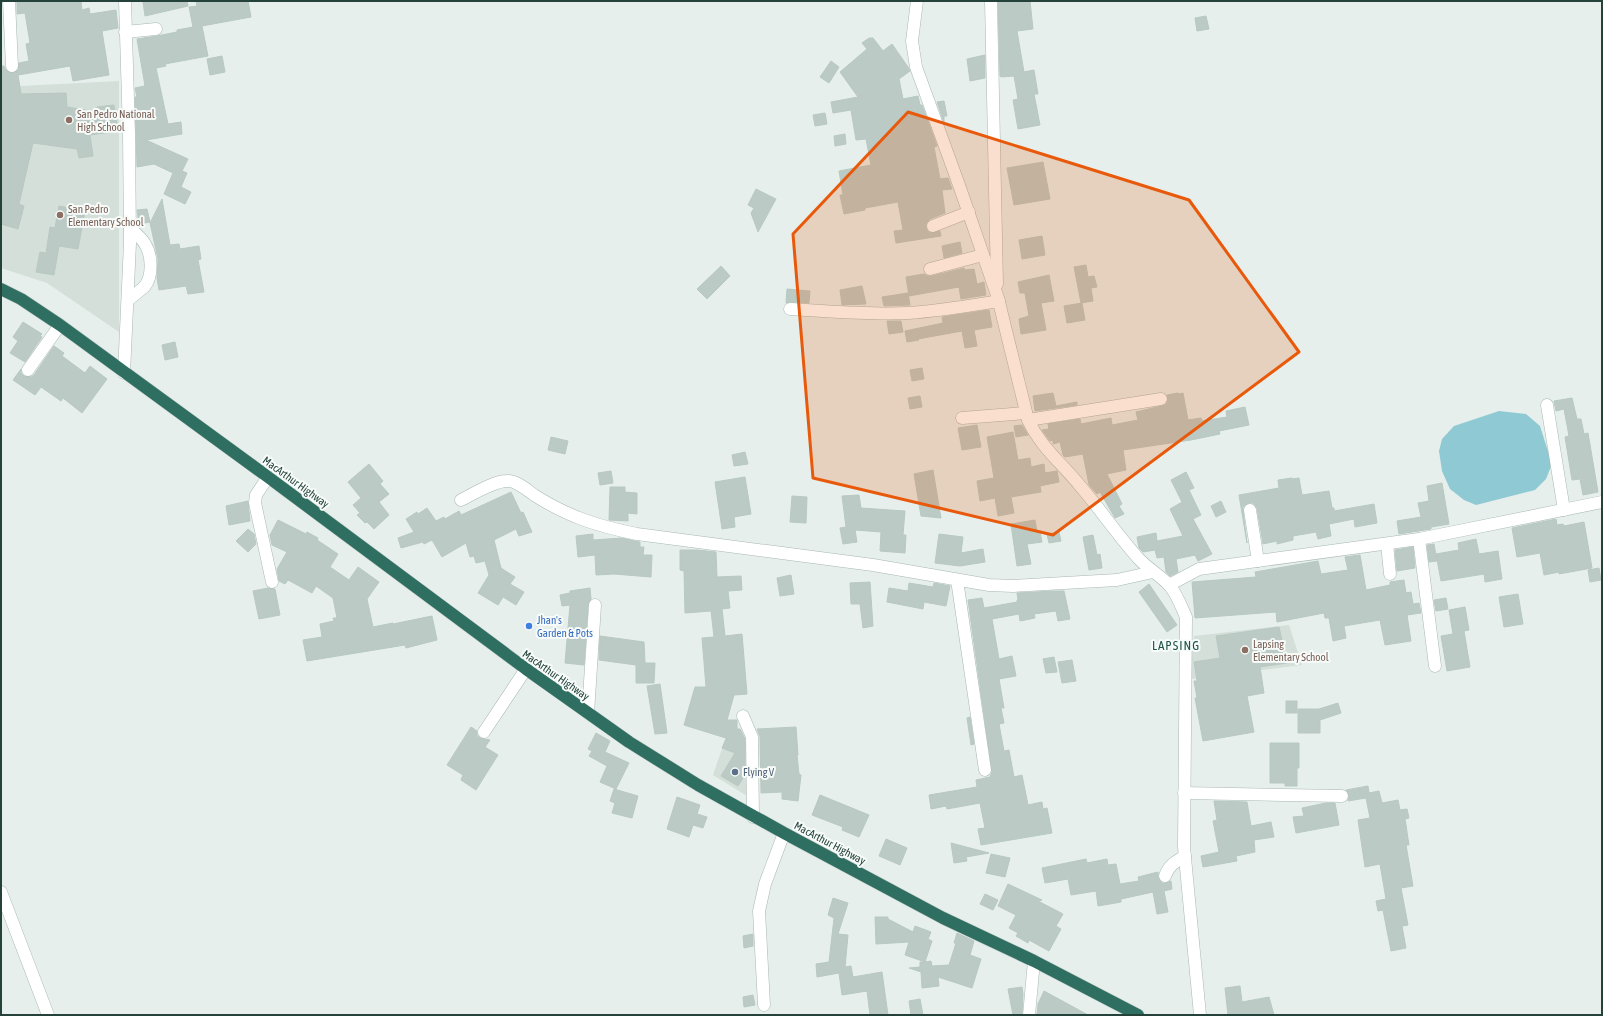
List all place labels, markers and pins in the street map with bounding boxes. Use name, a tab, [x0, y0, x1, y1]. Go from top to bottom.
place label: San Pedro National High School	[77, 108, 155, 133]
marker: San Pedro National High School	[64, 115, 74, 125]
place label: San Pedro Elementary School	[68, 203, 144, 228]
marker: San Pedro Elementary School	[55, 210, 65, 220]
place label: Jhan's Garden & Pots	[537, 614, 593, 639]
marker: Jhan's Garden & Pots	[524, 621, 534, 631]
place label: Lapsing Elementary School	[1253, 638, 1329, 663]
marker: Lapsing Elementary School	[1240, 645, 1250, 655]
place label: Flying V	[743, 766, 775, 778]
marker: Flying V	[730, 767, 740, 777]

